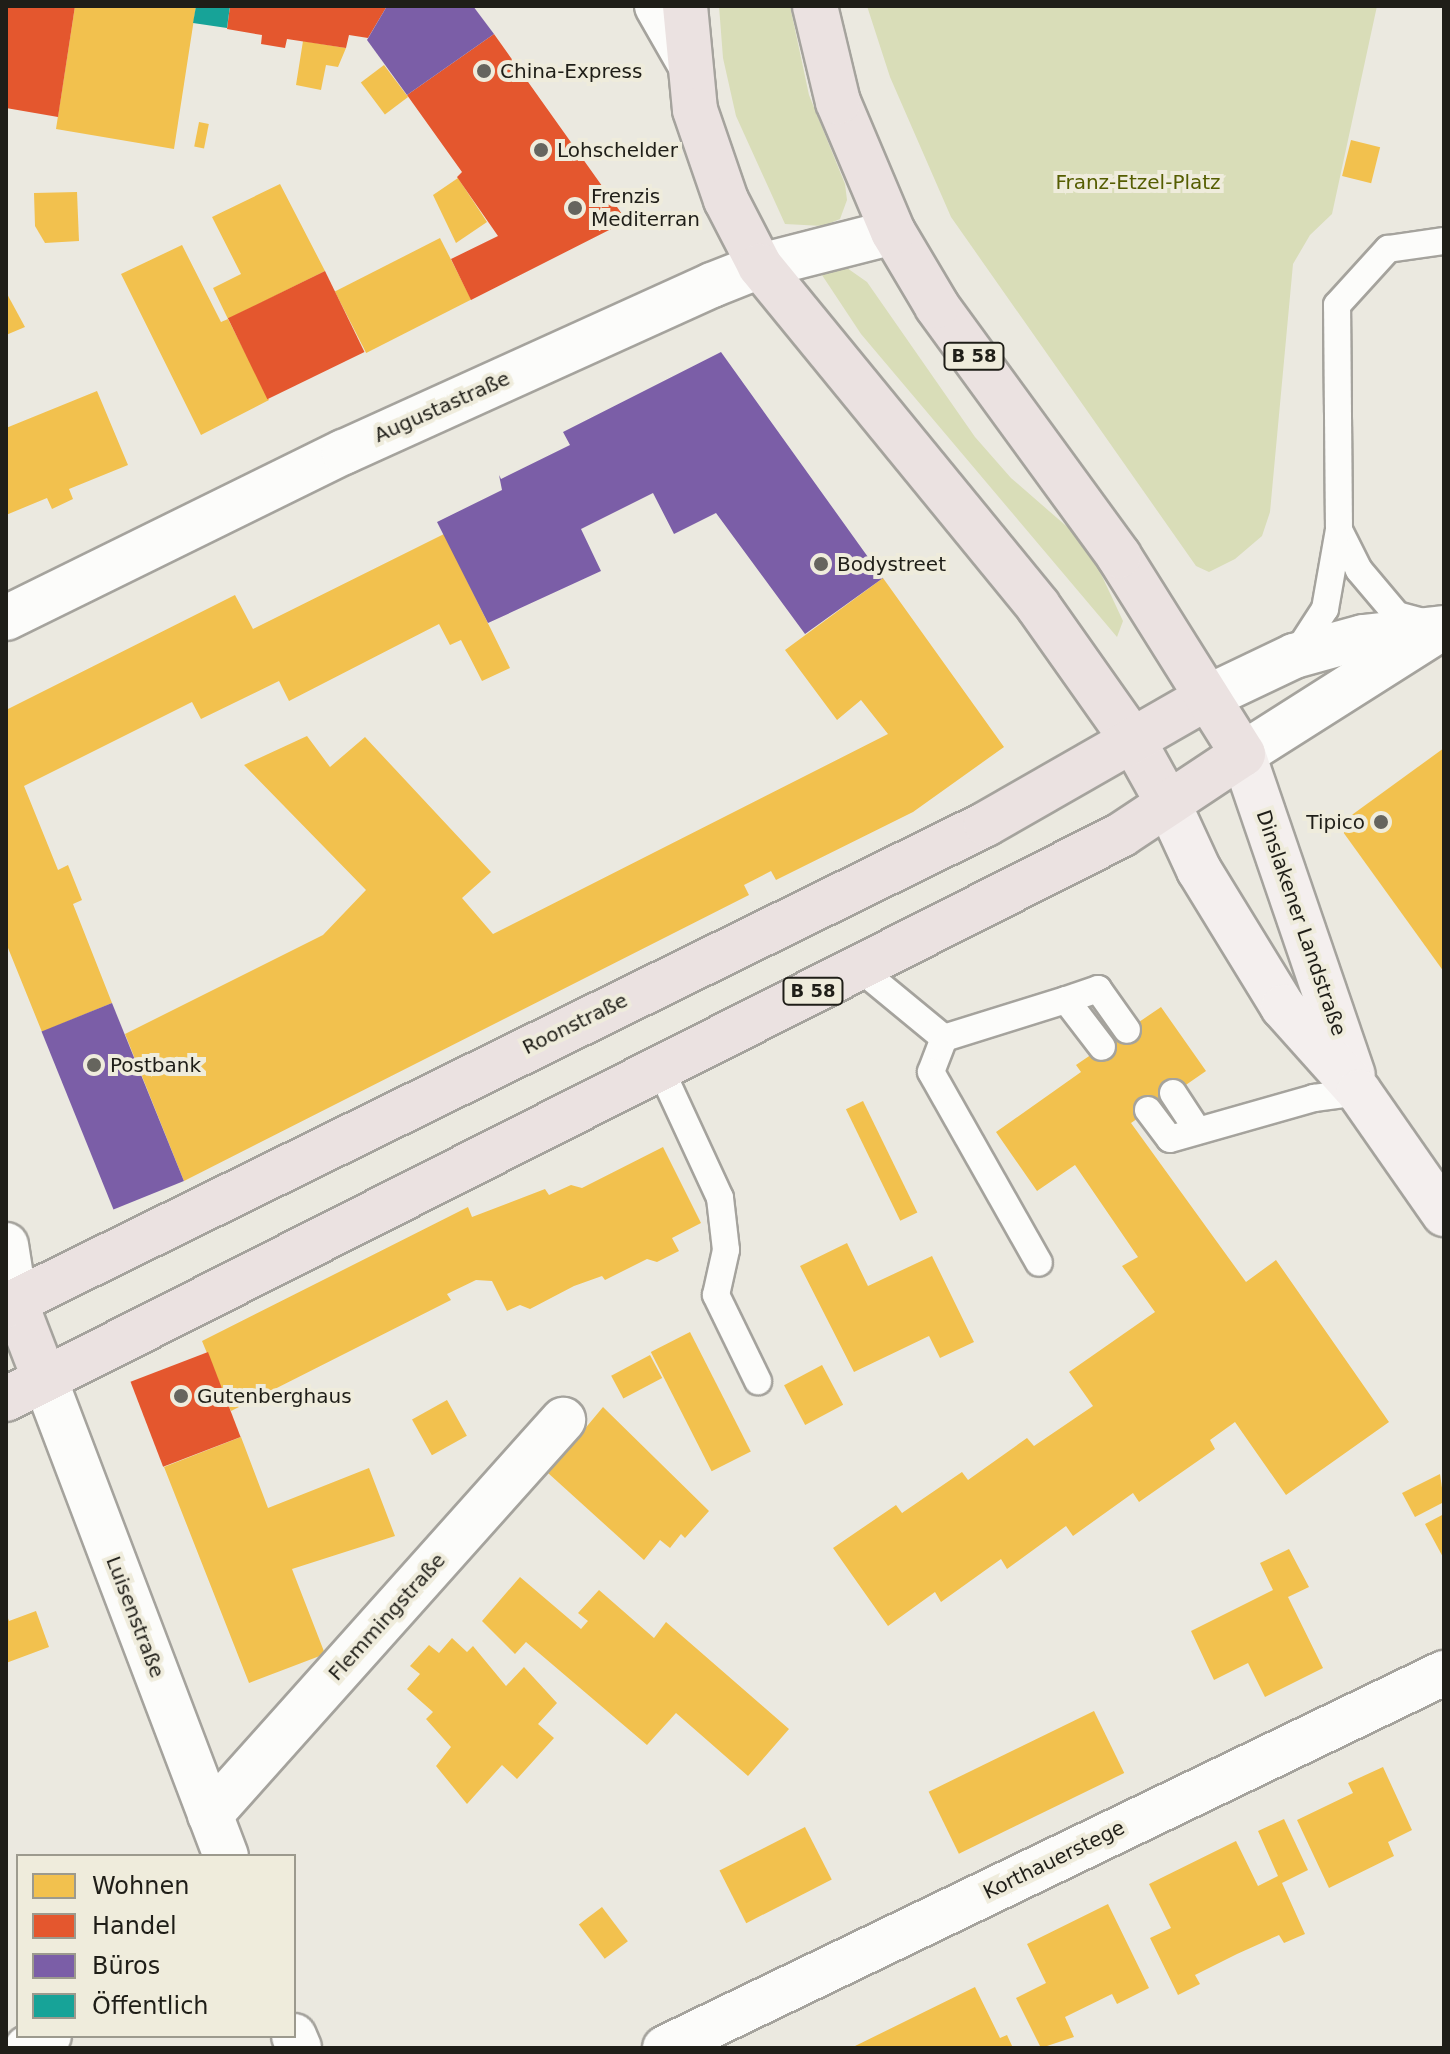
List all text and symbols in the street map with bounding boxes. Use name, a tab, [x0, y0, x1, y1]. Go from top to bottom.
place label: China-Express	[500, 59, 642, 83]
marker: China-Express	[475, 62, 493, 80]
place label: Lohschelder	[557, 138, 678, 162]
marker: Lohschelder	[532, 141, 550, 159]
park label: Franz-Etzel-Platz	[1055, 170, 1221, 194]
place label: Frenzis Mediterran	[591, 184, 700, 231]
marker: Frenzis Mediterran	[566, 199, 584, 217]
road number: B 58	[942, 342, 1006, 370]
street label: Augustastraße	[370, 366, 514, 448]
place label: Bodystreet	[837, 552, 946, 576]
marker: Bodystreet	[812, 555, 830, 573]
street label: Dinslakener Landstraße	[1251, 807, 1351, 1039]
place label: Tipico	[1306, 810, 1365, 834]
marker: Tipico	[1372, 813, 1390, 831]
road number: B 58	[781, 977, 845, 1005]
street label: Roonstraße	[519, 988, 631, 1060]
place label: Postbank	[110, 1053, 201, 1077]
marker: Postbank	[85, 1056, 103, 1074]
place label: Gutenberghaus	[197, 1384, 352, 1408]
marker: Gutenberghaus	[172, 1387, 190, 1405]
street label: Flemmingstraße	[324, 1548, 450, 1686]
street label: Luisenstraße	[101, 1553, 169, 1681]
street label: Korthauerstege	[979, 1815, 1129, 1905]
legend	[16, 1854, 296, 2038]
text: Wohnen	[92, 1872, 189, 1900]
text: Handel	[92, 1912, 177, 1940]
text: Büros	[92, 1952, 160, 1980]
text: Öffentlich	[92, 1992, 209, 2020]

